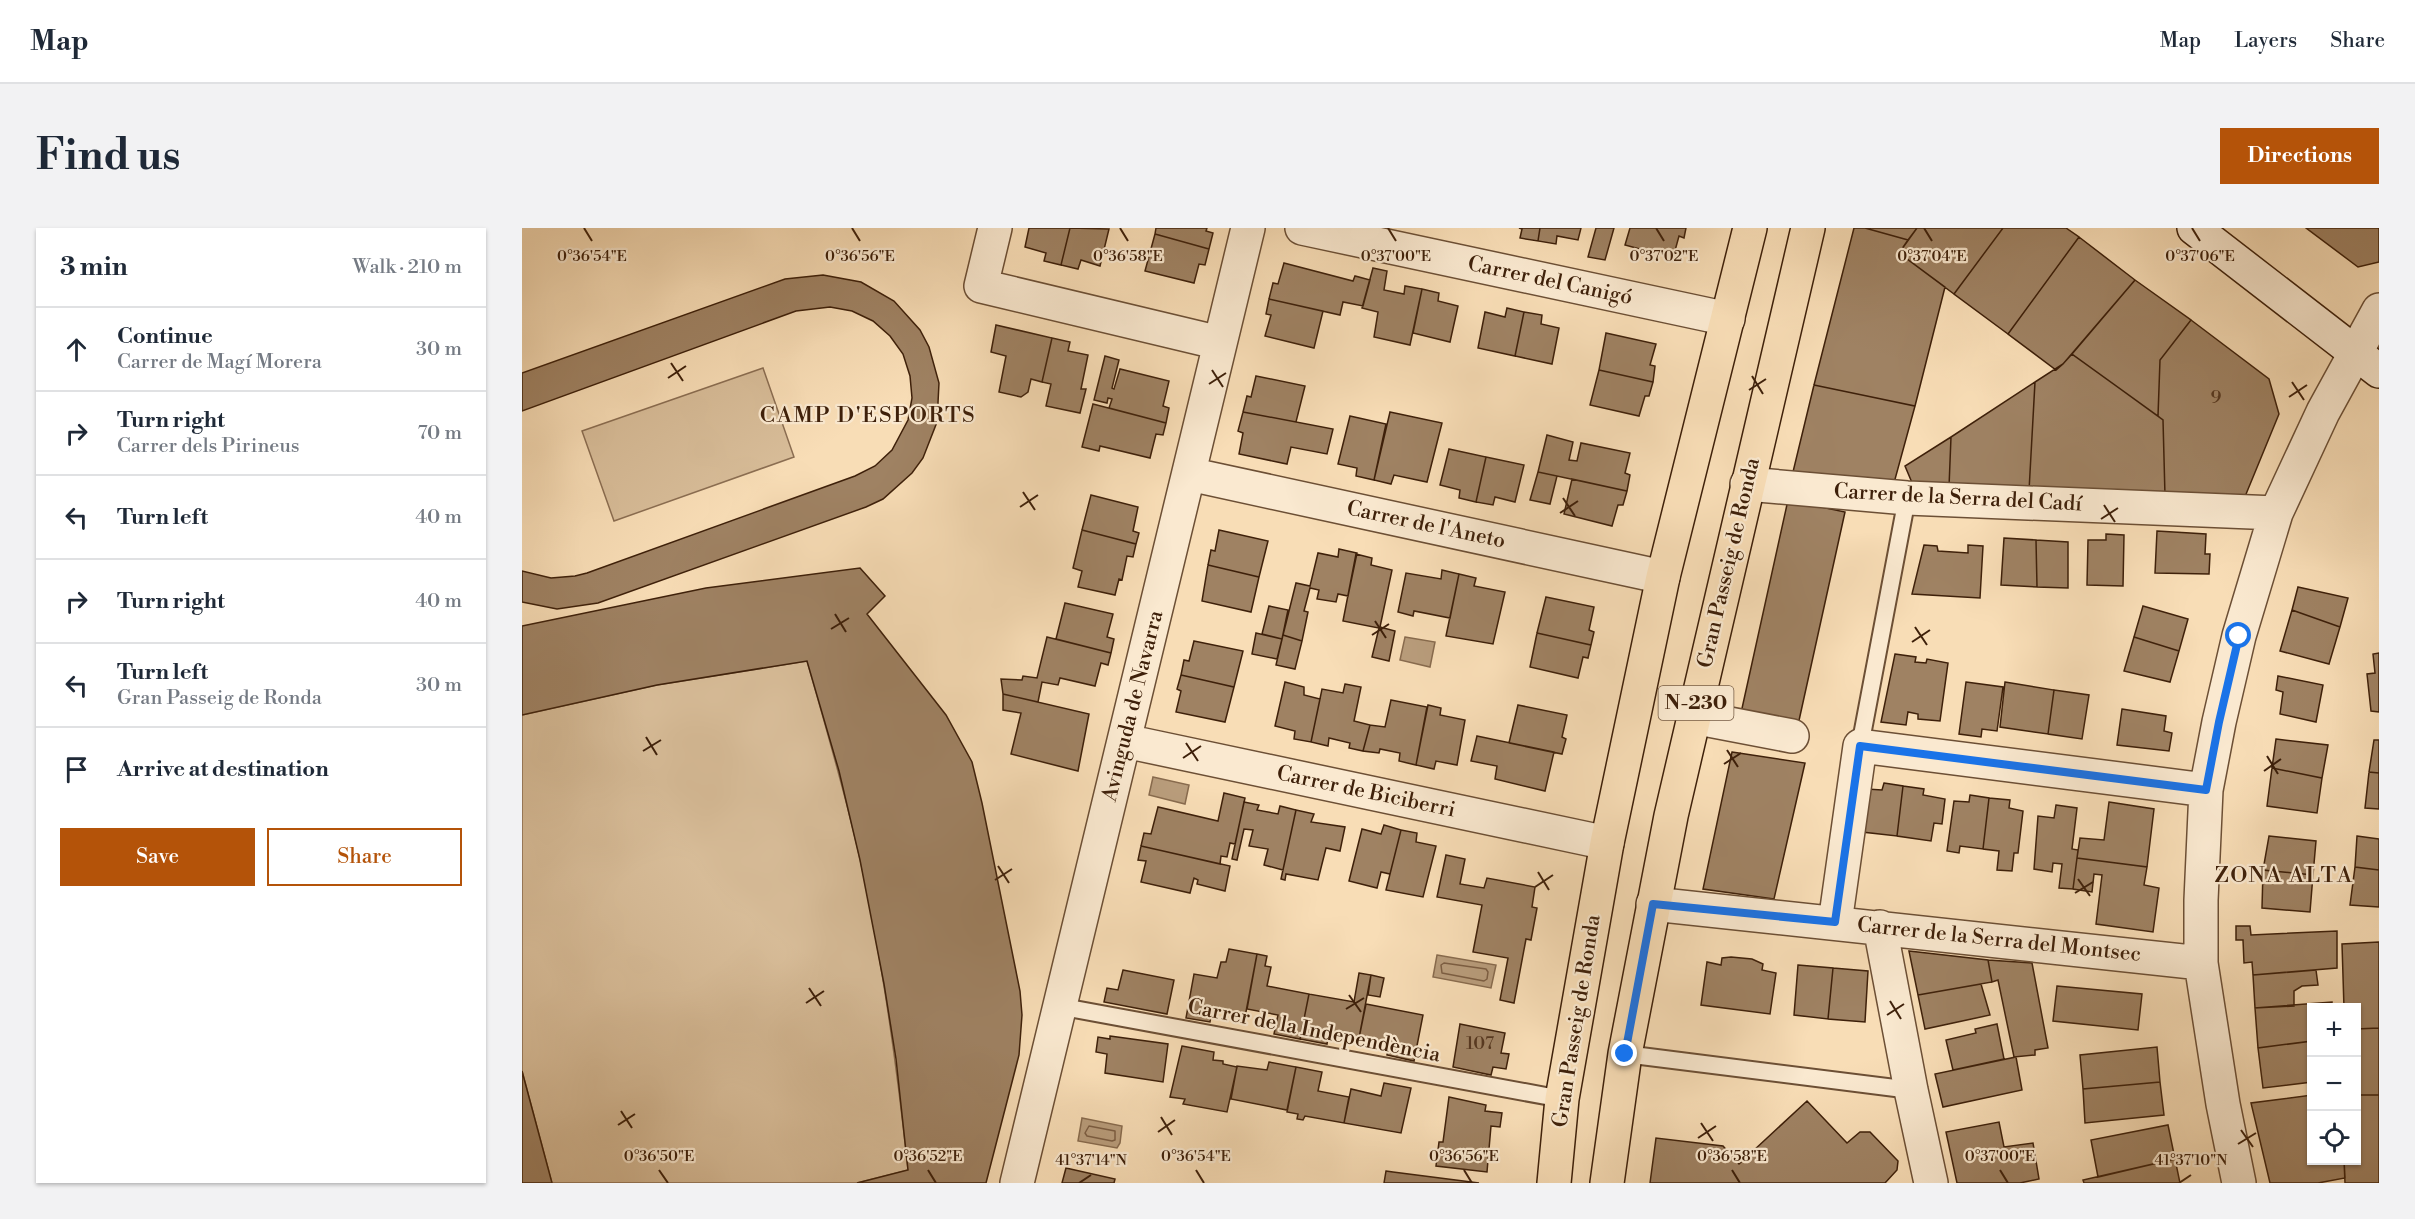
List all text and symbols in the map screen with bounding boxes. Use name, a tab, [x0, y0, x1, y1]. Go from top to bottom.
text: Map	[30, 24, 89, 59]
text: Map	[2160, 28, 2201, 54]
text: Layers	[2234, 28, 2297, 54]
text: Share	[2330, 28, 2385, 54]
button: Directions	[2220, 128, 2379, 184]
text: Find us	[36, 130, 180, 183]
text: 0°36'54"E	[557, 247, 627, 266]
text: 0°36'56"E	[825, 247, 895, 266]
text: 0°36'58"E	[1093, 247, 1163, 266]
text: 0°37'00"E	[1361, 247, 1431, 266]
text: 0°37'02"E	[1630, 247, 1698, 266]
text: 0°37'04"E	[1897, 247, 1967, 266]
text: 0°37'06"E	[2165, 247, 2235, 266]
text: 3 min	[60, 251, 128, 283]
street label: Carrer del Canigó	[1465, 251, 1635, 311]
text: Walk · 210 m	[353, 255, 462, 280]
text: Continue	[117, 323, 213, 350]
icon: ahead	[60, 333, 93, 366]
text: 30 m	[416, 337, 462, 362]
text: Carrer de Magí Morera	[117, 350, 322, 375]
house number: 9	[2211, 386, 2222, 409]
district label: CAMP D'ESPORTS	[760, 402, 976, 429]
text: Turn right	[117, 407, 225, 434]
icon: right	[60, 417, 93, 450]
text: 70 m	[418, 421, 462, 446]
text: Carrer dels Pirineus	[117, 434, 300, 459]
street label: Gran Passeig de Ronda	[1692, 455, 1766, 671]
street label: Carrer de la Serra del Cadí	[1833, 479, 2084, 518]
street label: Carrer de l'Aneto	[1344, 495, 1508, 555]
icon: left	[60, 501, 93, 534]
text: Turn left	[117, 504, 208, 531]
text: 40 m	[415, 505, 462, 530]
icon: right	[60, 585, 93, 618]
text: Turn right	[117, 588, 225, 615]
text: 40 m	[415, 589, 462, 614]
street label: Avinguda de Navarra	[1096, 608, 1169, 805]
route start	[2225, 622, 2251, 648]
text: Turn left	[117, 659, 208, 686]
icon: left	[60, 669, 93, 702]
text: 30 m	[416, 673, 462, 698]
text: Gran Passeig de Ronda	[117, 686, 322, 711]
road number: N-230	[1658, 686, 1734, 720]
icon: arrive	[60, 753, 93, 786]
text: Arrive at destination	[117, 756, 329, 783]
street label: Carrer de Biciberri	[1274, 760, 1458, 824]
button: Save	[60, 828, 255, 886]
button: Share	[267, 828, 462, 886]
district label: ZONA ALTA	[2214, 862, 2354, 889]
street label: Gran Passeig de Ronda	[1547, 912, 1607, 1129]
street label: Carrer de la Serra del Montsec	[1856, 912, 2142, 968]
street label: Carrer de la Independència	[1185, 994, 1443, 1068]
map controls	[2307, 1003, 2361, 1165]
button: +	[2307, 1003, 2361, 1057]
house number: 107	[1466, 1032, 1494, 1055]
route end	[1611, 1040, 1637, 1066]
button: −	[2307, 1057, 2361, 1111]
button: locate	[2307, 1111, 2361, 1165]
text: 0°36'50"E	[624, 1147, 694, 1166]
text: 0°36'52"E	[893, 1147, 963, 1166]
text: 0°36'54"E	[1161, 1147, 1231, 1166]
text: 0°36'56"E	[1429, 1147, 1499, 1166]
text: 0°36'58"E	[1697, 1147, 1767, 1166]
text: 0°37'00"E	[1965, 1147, 2035, 1166]
text: 41°37'14"N	[1055, 1151, 1127, 1170]
text: 41°37'10"N	[2155, 1151, 2227, 1170]

